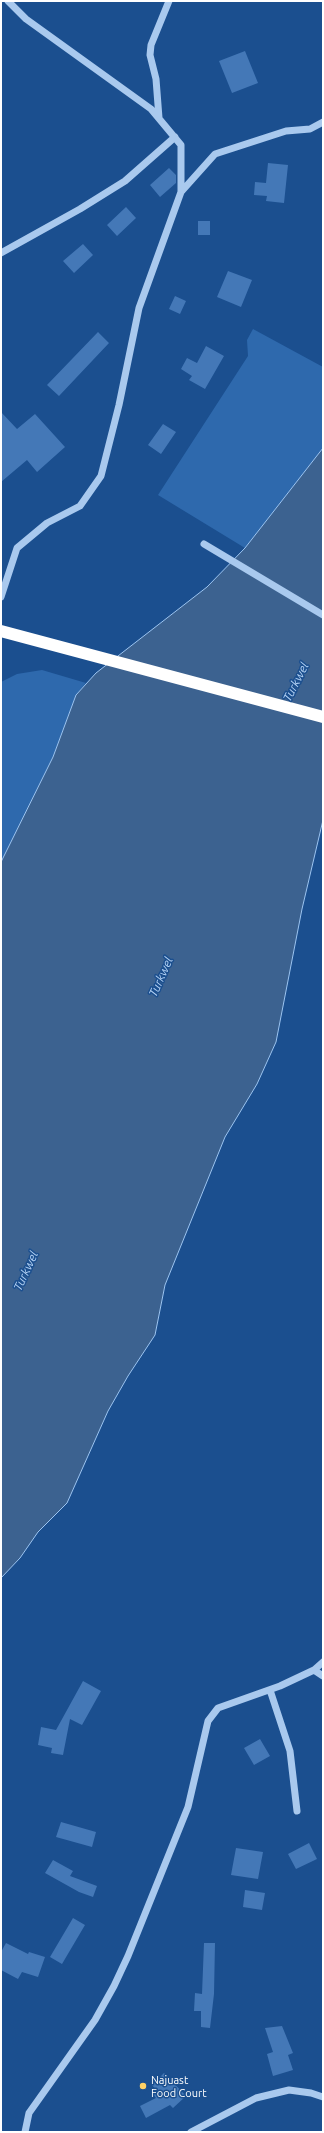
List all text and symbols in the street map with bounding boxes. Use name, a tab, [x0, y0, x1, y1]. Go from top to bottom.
water label: Turkwel	[280, 660, 312, 704]
water label: Turkwel	[146, 955, 176, 999]
water label: Turkwel	[11, 1249, 41, 1293]
place label: Najuast Food Court	[151, 2073, 207, 2099]
marker: Najuast Food Court	[138, 2081, 148, 2091]

